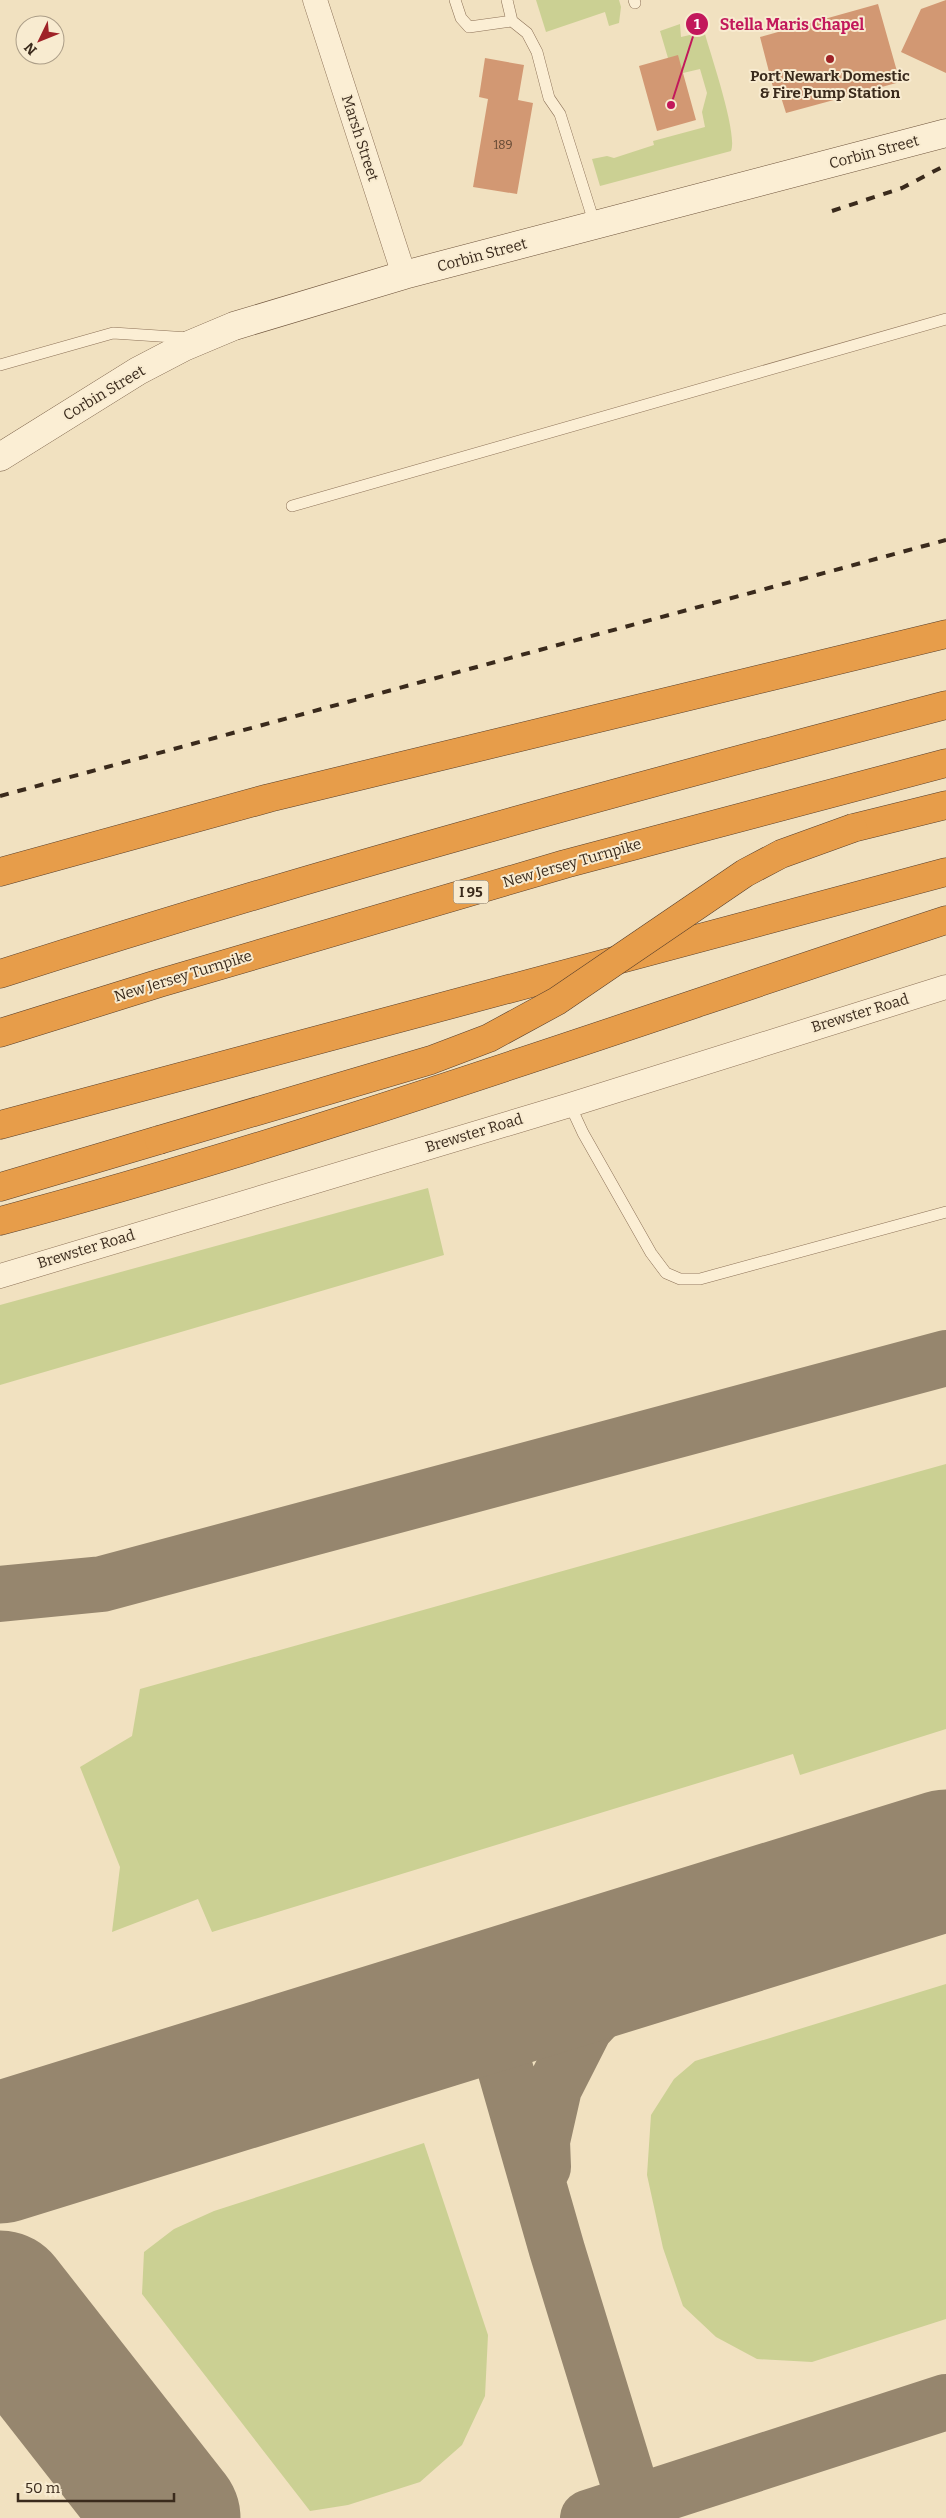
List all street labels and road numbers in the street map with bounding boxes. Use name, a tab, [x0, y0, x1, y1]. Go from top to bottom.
street label: Marsh Street	[338, 93, 383, 184]
street label: Corbin Street	[827, 131, 921, 173]
street label: Corbin Street	[435, 234, 529, 276]
street label: Corbin Street	[60, 361, 149, 424]
street label: New Jersey Turnpike	[501, 835, 643, 891]
road number: I 95	[454, 880, 488, 904]
street label: New Jersey Turnpike	[112, 946, 254, 1006]
street label: Brewster Road	[809, 990, 911, 1036]
street label: Brewster Road	[423, 1110, 525, 1156]
street label: Brewster Road	[35, 1226, 137, 1272]

